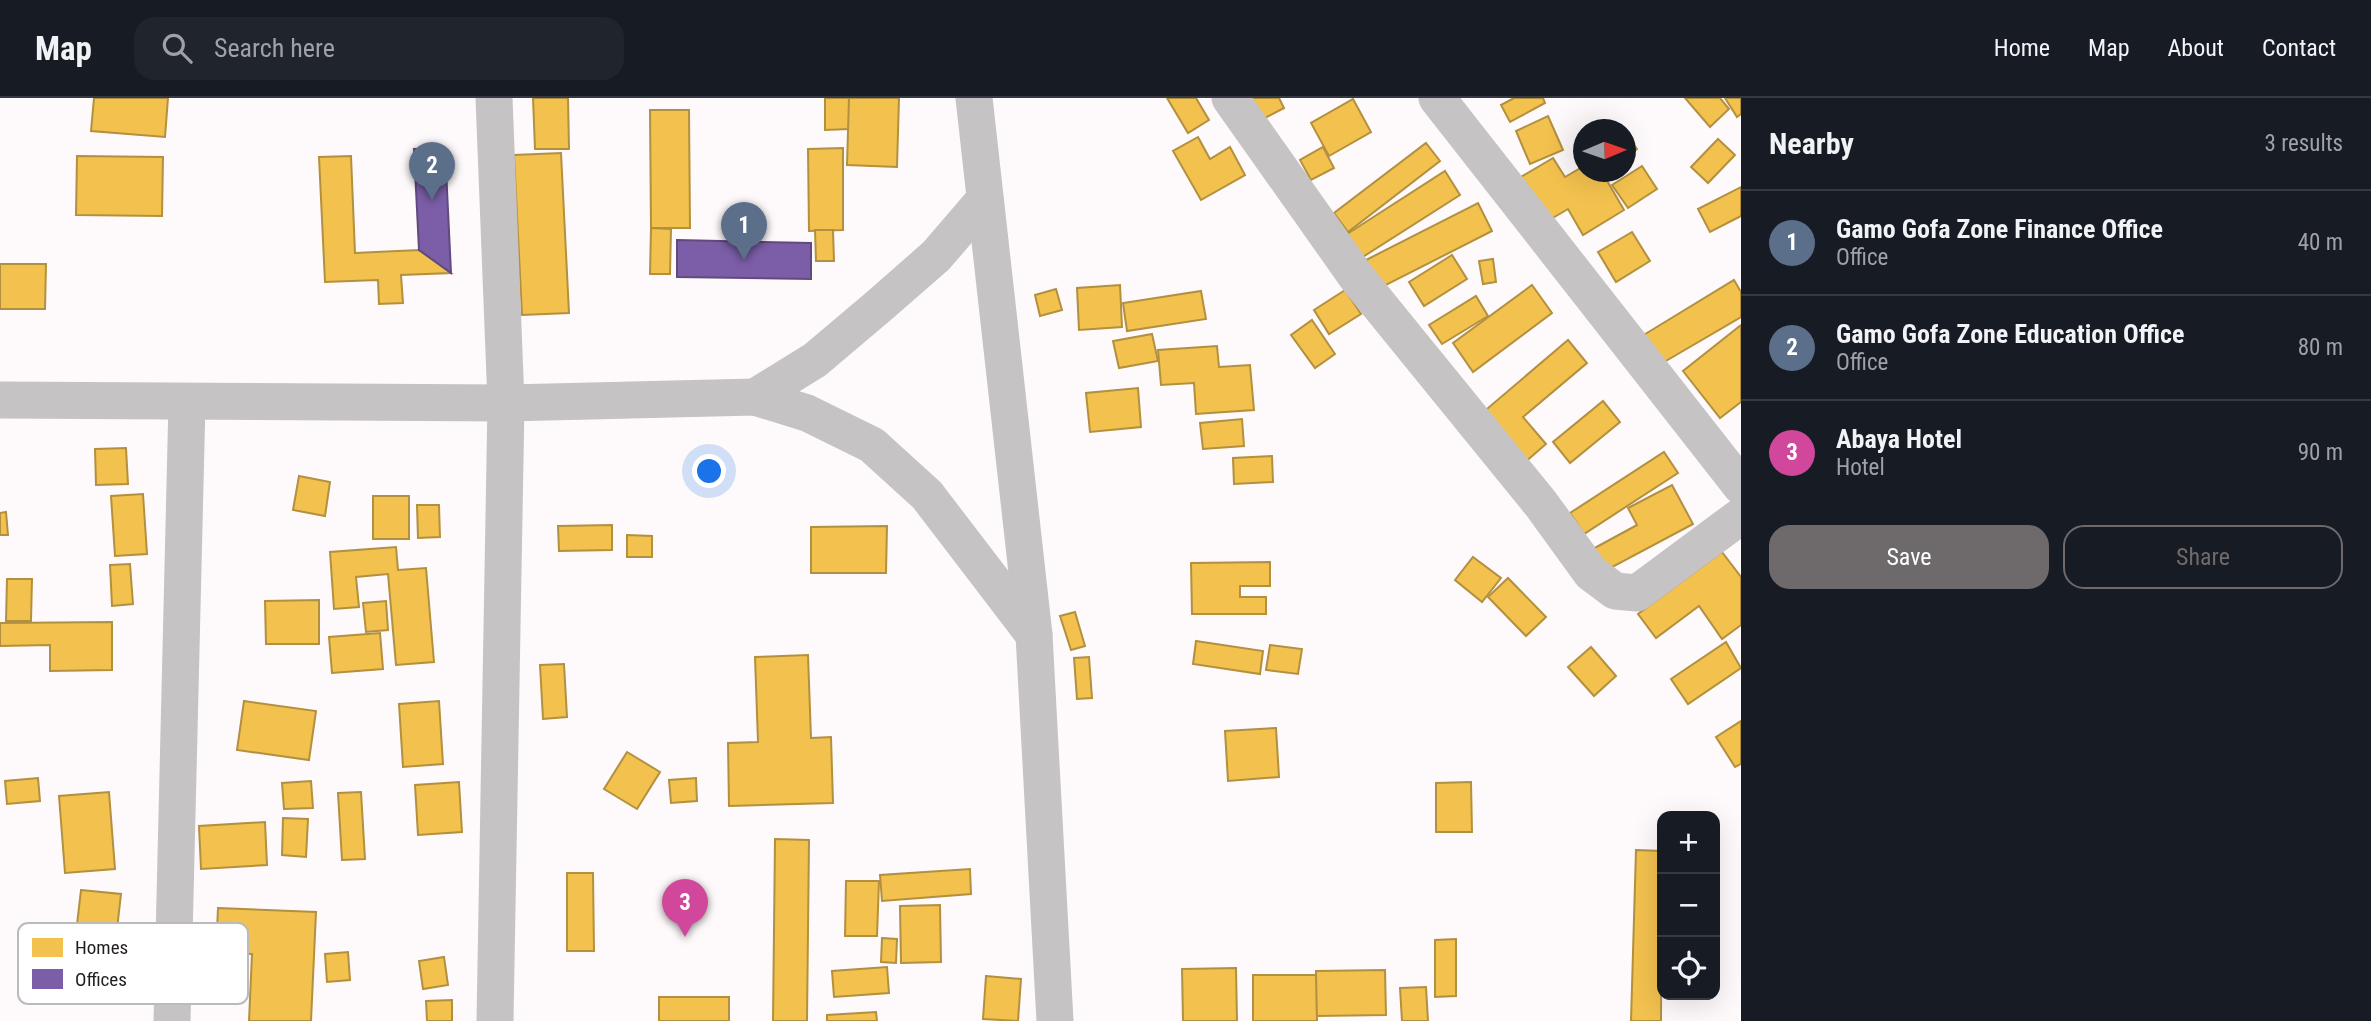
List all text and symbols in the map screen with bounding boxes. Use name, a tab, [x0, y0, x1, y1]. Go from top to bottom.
search box	[134, 17, 624, 80]
text: Map	[35, 29, 92, 68]
icon: search	[158, 29, 196, 67]
text: Search here	[214, 33, 335, 63]
text: Home	[1994, 34, 2050, 62]
text: Map	[2088, 34, 2130, 62]
text: About	[2168, 34, 2224, 62]
text: Contact	[2262, 34, 2336, 62]
north arrow	[1573, 119, 1636, 182]
text: Nearby	[1769, 126, 1854, 161]
text: 3 results	[2265, 130, 2343, 157]
pin: 2	[409, 142, 455, 200]
pin: 1	[721, 202, 767, 260]
text: Gamo Gofa Zone Finance Office	[1836, 214, 2163, 244]
text: 1	[1786, 229, 1798, 256]
text: 40 m	[2298, 229, 2343, 256]
text: Office	[1836, 244, 1888, 271]
text: Gamo Gofa Zone Education Office	[1836, 319, 2184, 349]
text: 2	[1786, 334, 1798, 361]
text: 80 m	[2298, 334, 2343, 361]
text: Office	[1836, 349, 1888, 376]
text: Abaya Hotel	[1836, 424, 1962, 454]
text: 3	[1786, 439, 1798, 466]
text: 90 m	[2298, 439, 2343, 466]
your location	[692, 454, 726, 488]
text: Hotel	[1836, 454, 1885, 481]
button: Save	[1769, 525, 2049, 589]
button: Share	[2063, 525, 2343, 589]
map controls	[1657, 811, 1720, 1000]
button: +	[1657, 811, 1720, 874]
button: −	[1657, 874, 1720, 937]
pin: 3	[662, 879, 708, 937]
legend	[18, 923, 248, 1004]
text: Homes	[75, 936, 128, 959]
button: locate	[1657, 937, 1720, 1000]
text: Offices	[75, 968, 127, 991]

